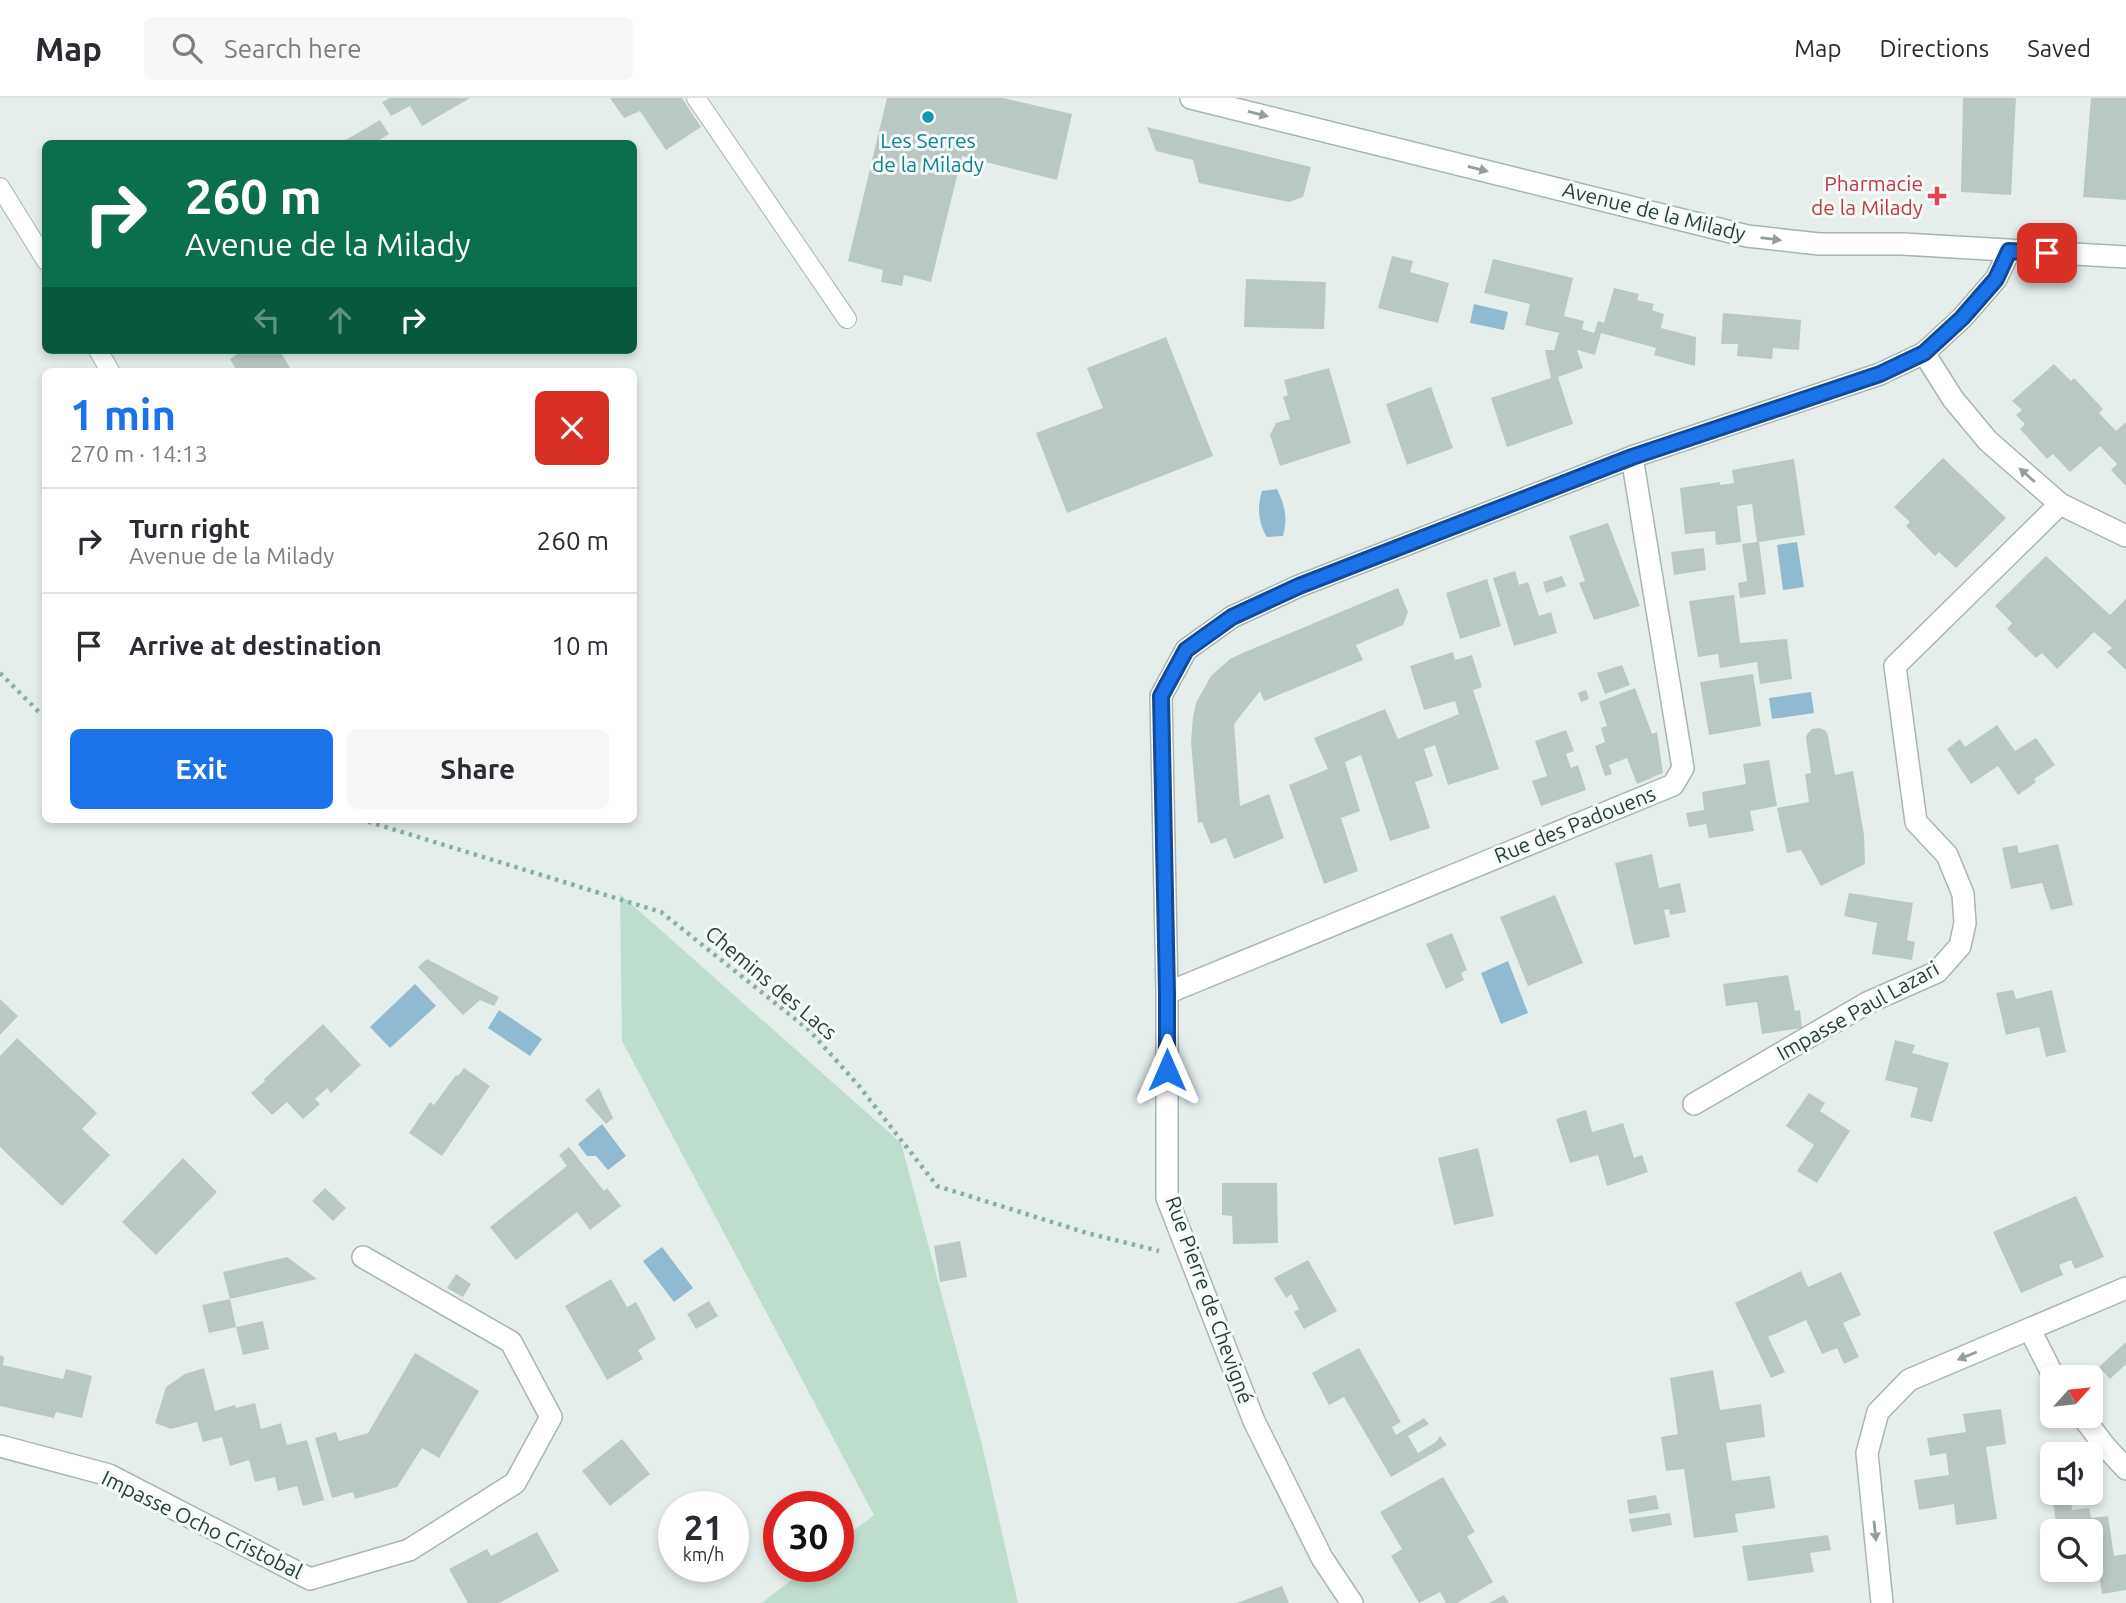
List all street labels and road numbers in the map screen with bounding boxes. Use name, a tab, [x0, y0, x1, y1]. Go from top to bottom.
street label: Avenue de la Milady	[1560, 177, 1748, 245]
street label: Rue des Padouens	[1491, 781, 1659, 867]
street label: Chemins des Lacs	[701, 920, 842, 1044]
street label: Impasse Paul Lazari	[1772, 956, 1943, 1065]
street label: Rue Pierre de Chevigné	[1161, 1193, 1259, 1407]
street label: Impasse Ocho Cristobal	[98, 1465, 307, 1583]

